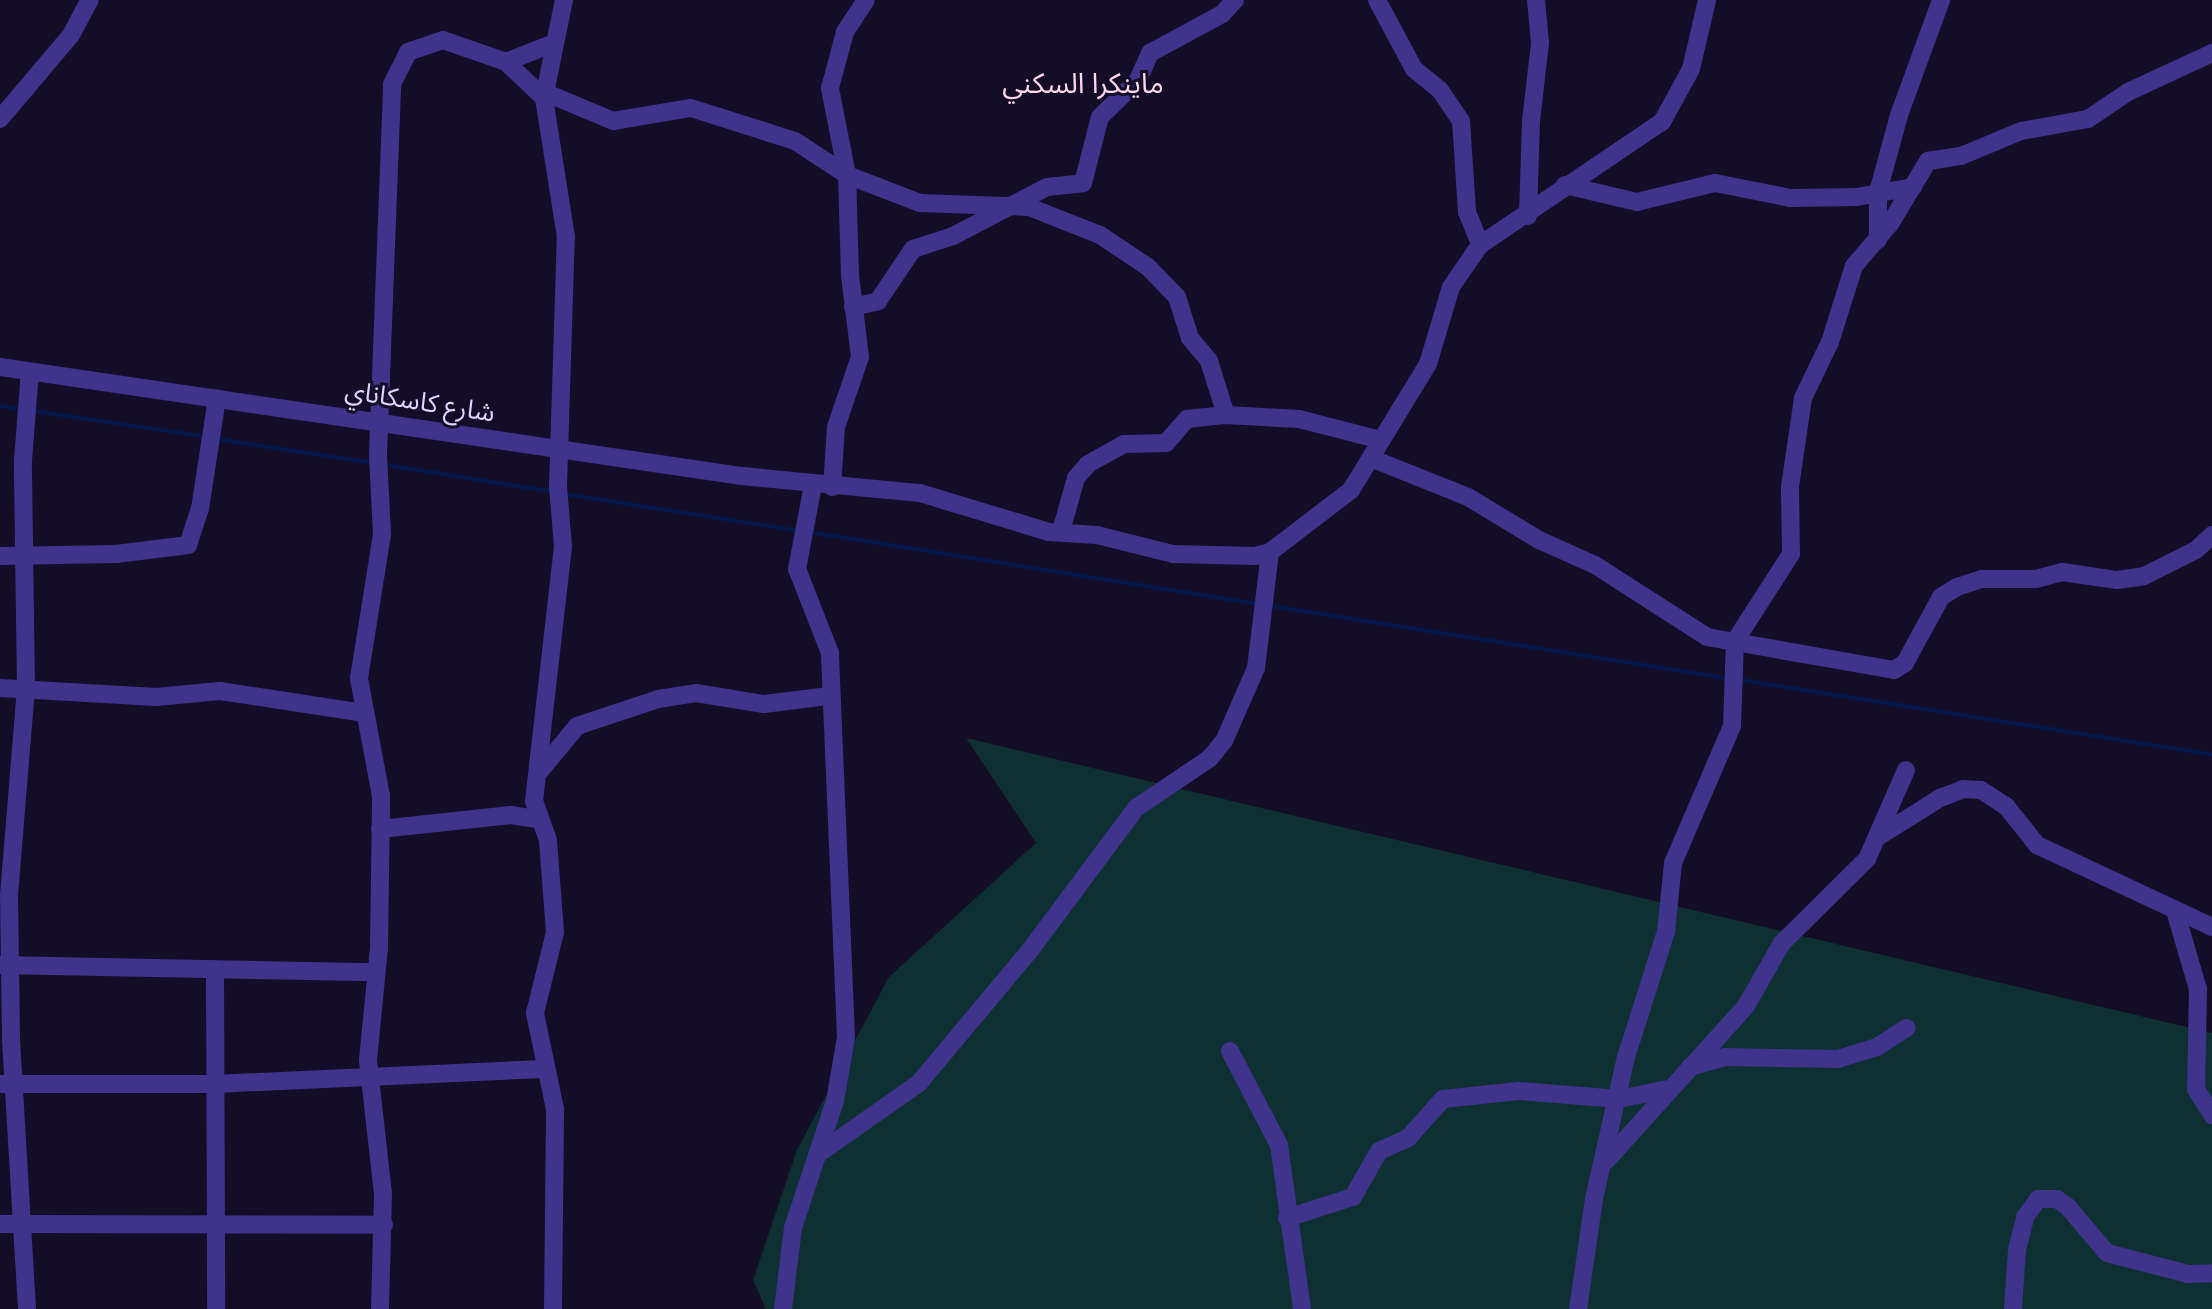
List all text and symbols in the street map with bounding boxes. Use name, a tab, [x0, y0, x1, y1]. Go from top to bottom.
district label: ماينكرا السكني	[1002, 66, 1164, 100]
street label: شارع كاسكاناي	[343, 375, 497, 429]

